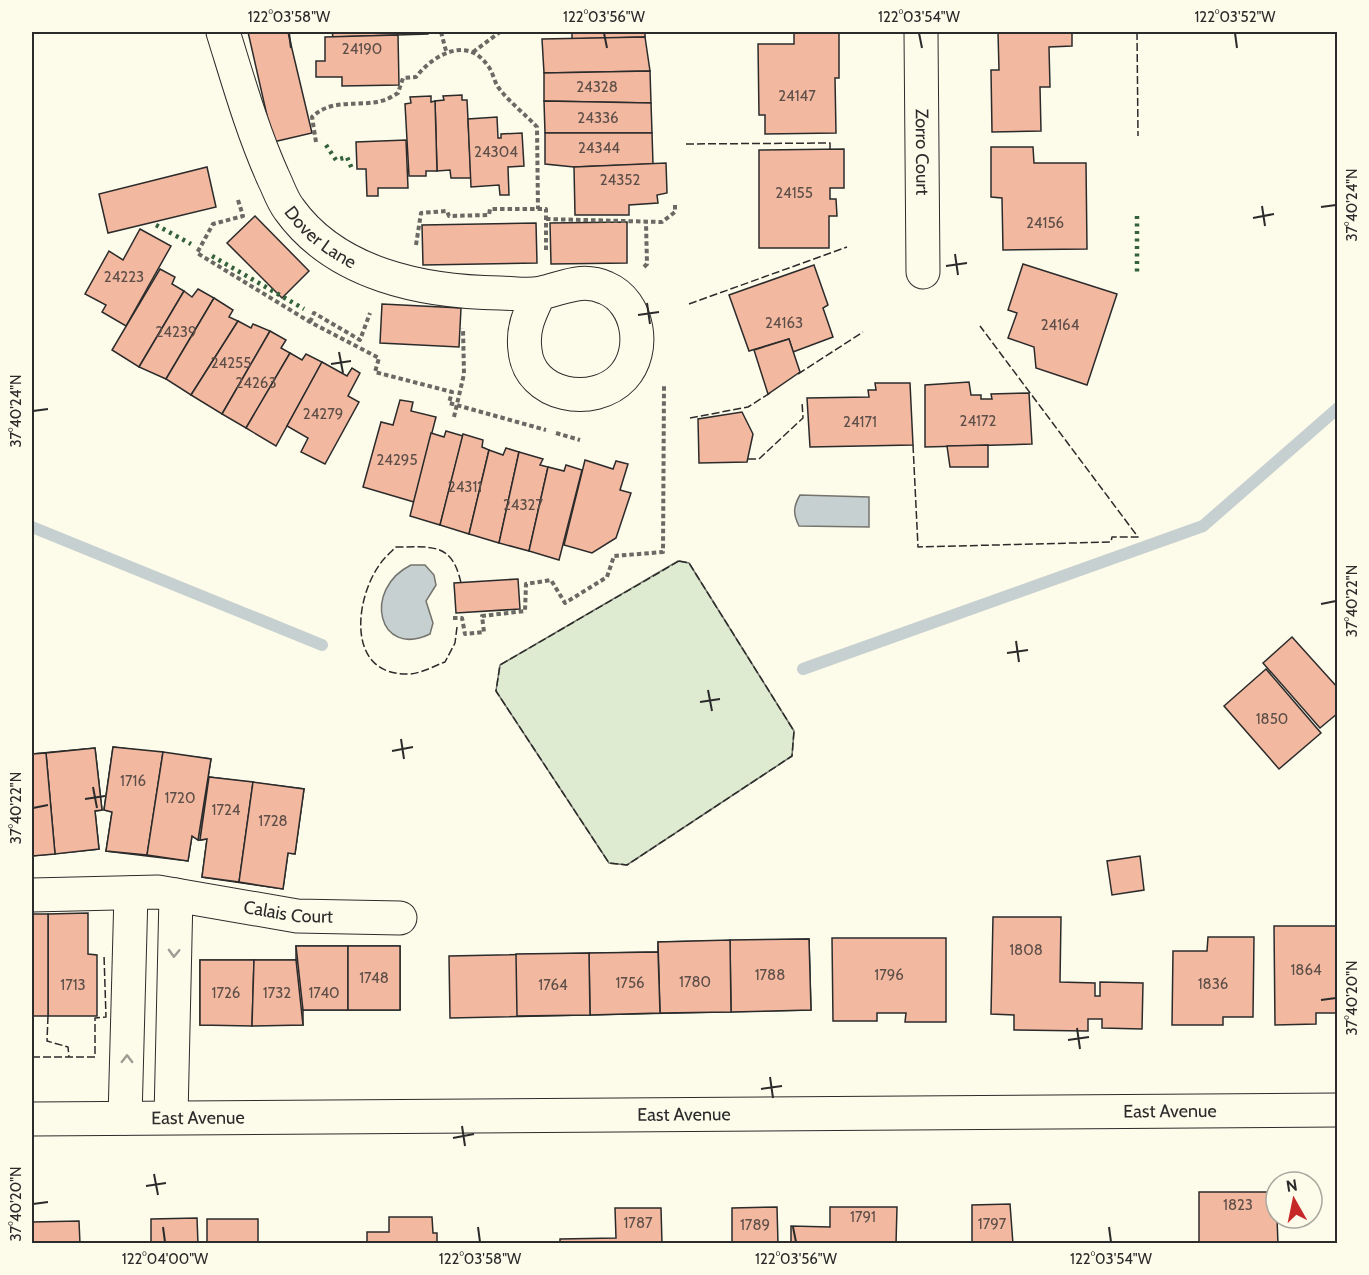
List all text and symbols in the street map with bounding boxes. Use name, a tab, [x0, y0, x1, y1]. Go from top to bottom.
text: 122°03'58"W	[248, 8, 331, 26]
text: 122°03'56"W	[563, 8, 646, 26]
text: 122°03'54"W	[878, 8, 961, 26]
text: 122°03'52"W	[1194, 8, 1276, 26]
house number: 24190	[342, 40, 382, 58]
house number: 24328	[576, 78, 618, 96]
house number: 24147	[778, 87, 816, 105]
house number: 24336	[577, 109, 619, 127]
street label: Zorro Court	[911, 109, 933, 195]
house number: 24344	[578, 139, 620, 157]
house number: 24304	[474, 143, 518, 161]
text: 37°40'24"N	[1343, 168, 1361, 242]
house number: 24352	[600, 171, 640, 189]
house number: 24155	[775, 184, 813, 202]
street label: Dover Lane	[280, 202, 360, 273]
house number: 24156	[1026, 214, 1064, 232]
house number: 24223	[104, 268, 144, 286]
house number: 24163	[765, 314, 803, 332]
house number: 24164	[1041, 316, 1080, 334]
house number: 24239	[155, 323, 197, 341]
house number: 24255	[211, 354, 251, 372]
text: 37°40'24"N	[7, 374, 25, 448]
house number: 24263	[235, 374, 277, 392]
house number: 24279	[303, 405, 343, 423]
house number: 24172	[960, 412, 997, 430]
house number: 24171	[843, 413, 877, 431]
house number: 24295	[376, 451, 418, 469]
house number: 24311	[448, 478, 482, 496]
house number: 24327	[503, 496, 543, 514]
text: 37°40'22"N	[1343, 565, 1361, 637]
house number: 1850	[1256, 710, 1288, 728]
text: 37°40'22"N	[7, 772, 25, 844]
house number: 1716	[120, 772, 146, 790]
house number: 1720	[165, 789, 195, 807]
house number: 1724	[212, 801, 241, 819]
house number: 1728	[258, 812, 288, 830]
street label: Calais Court	[242, 896, 333, 928]
house number: 1808	[1009, 941, 1043, 959]
one-way arrow	[168, 949, 181, 958]
text: 37°40'20"N	[1343, 960, 1361, 1036]
house number: 1864	[1290, 961, 1322, 979]
house number: 1788	[755, 966, 785, 984]
house number: 1796	[874, 966, 904, 984]
house number: 1748	[359, 969, 389, 987]
house number: 1780	[679, 973, 711, 991]
house number: 1756	[615, 974, 645, 992]
house number: 1836	[1198, 975, 1228, 993]
house number: 1713	[60, 976, 86, 994]
house number: 1764	[538, 976, 568, 994]
house number: 1726	[212, 984, 240, 1002]
house number: 1732	[263, 984, 291, 1002]
house number: 1740	[308, 984, 340, 1002]
one-way arrow	[121, 1055, 134, 1064]
street label: East Avenue	[1123, 1100, 1217, 1122]
street label: East Avenue	[637, 1103, 731, 1126]
street label: East Avenue	[151, 1107, 245, 1129]
text: 37°40'20"N	[7, 1166, 25, 1242]
north arrow	[1264, 1170, 1324, 1230]
text: N	[1285, 1175, 1299, 1196]
house number: 1823	[1223, 1196, 1253, 1214]
house number: 1791	[850, 1208, 876, 1226]
house number: 1787	[623, 1214, 653, 1232]
house number: 1797	[978, 1215, 1007, 1233]
house number: 1789	[740, 1216, 770, 1234]
text: 122°04'00"W	[122, 1250, 209, 1268]
text: 122°03'58"W	[439, 1250, 522, 1268]
text: 122°03'56"W	[755, 1250, 838, 1268]
text: 122°03'54"W	[1070, 1250, 1153, 1268]

